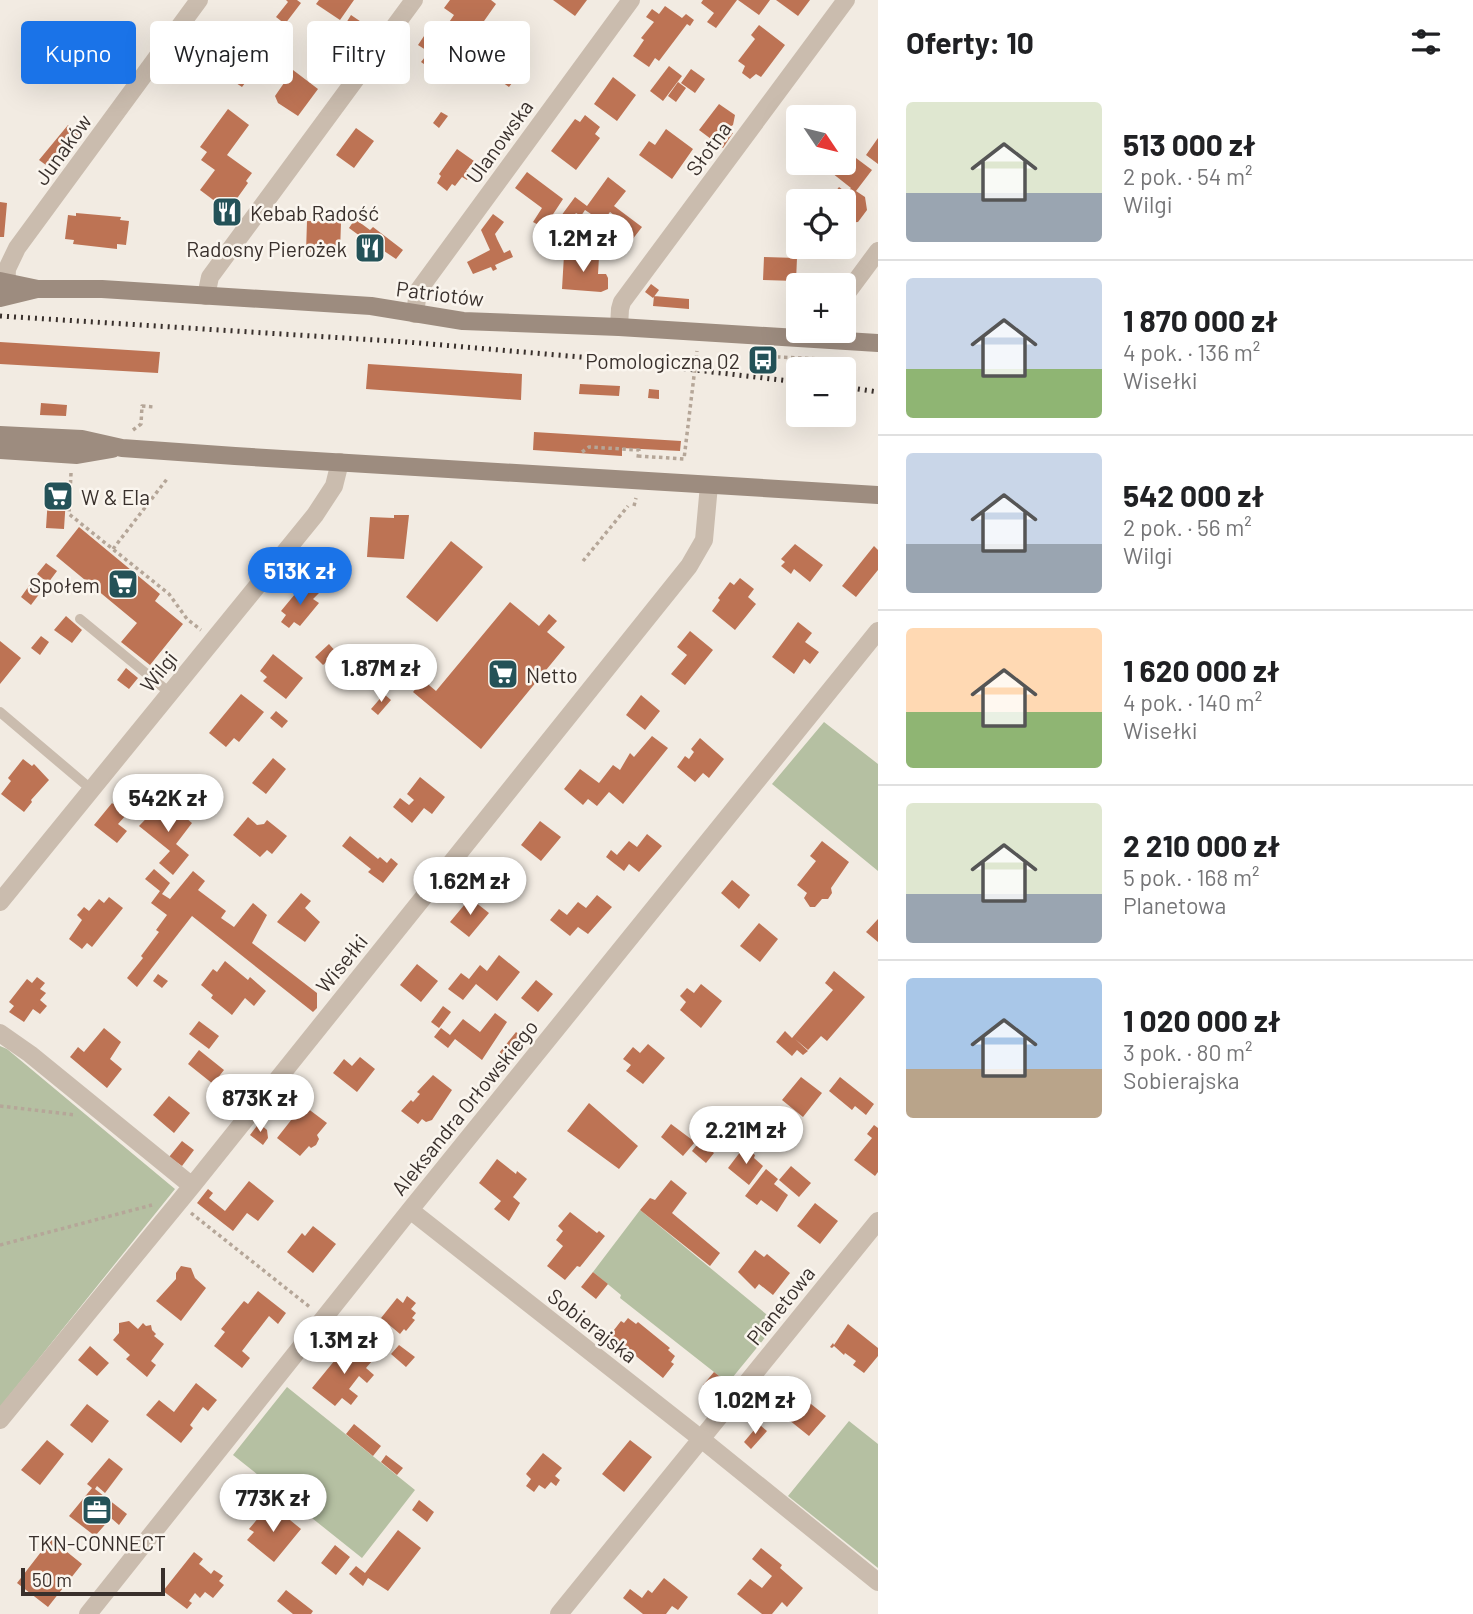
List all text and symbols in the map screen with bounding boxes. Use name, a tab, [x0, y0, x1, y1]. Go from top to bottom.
chip: Kupno	[21, 21, 136, 84]
chip: Wynajem	[150, 21, 293, 84]
chip: Filtry	[307, 21, 410, 84]
chip: Nowe	[424, 21, 530, 84]
icon: filters	[1407, 23, 1445, 61]
text: Oferty: 10	[906, 24, 1034, 60]
street label: Ulanowska	[460, 94, 538, 188]
north arrow	[786, 105, 856, 175]
map controls	[786, 105, 856, 427]
street label: Junaków	[28, 109, 96, 189]
street label: Słotna	[680, 116, 736, 180]
text: 513 000 zł	[1123, 126, 1256, 162]
icon: home	[962, 130, 1046, 214]
text: 2 pok. · 54 m²	[1123, 162, 1253, 190]
button: locate	[786, 189, 856, 259]
text: Wilgi	[1123, 190, 1173, 218]
restaurant icon: Kebab Radość	[210, 195, 244, 229]
place label: Kebab Radość	[250, 200, 379, 225]
pin: 1.2M zł	[518, 215, 648, 274]
text: 1.2M zł	[549, 223, 617, 251]
restaurant icon: Radosny Pierożek	[353, 231, 387, 265]
place label: Radosny Pierożek	[186, 236, 347, 261]
button: +	[786, 273, 856, 343]
street label: Patriotów	[395, 275, 485, 311]
text: 1 870 000 zł	[1123, 302, 1278, 338]
icon: home	[962, 306, 1046, 390]
text: 4 pok. · 136 m²	[1123, 338, 1260, 366]
bus stop icon: Pomologiczna 02	[746, 343, 780, 377]
place label: Pomologiczna 02	[585, 348, 740, 373]
button: −	[786, 357, 856, 427]
text: Wisełki	[1123, 366, 1198, 394]
text: 542 000 zł	[1123, 477, 1264, 513]
supermarket icon: W & Ela	[41, 479, 75, 513]
icon: home	[962, 481, 1046, 565]
place label: W & Ela	[81, 484, 150, 509]
text: 2 pok. · 56 m²	[1123, 513, 1252, 541]
text: Wilgi	[1123, 541, 1173, 569]
pin: 513K zł	[235, 548, 365, 607]
text: 513K zł	[264, 556, 336, 584]
supermarket icon: Społem	[106, 567, 140, 601]
place label: Społem	[29, 572, 100, 597]
pin: 1.87M zł	[309, 644, 453, 704]
street label: Wilgi	[134, 646, 182, 696]
text: 1 620 000 zł	[1123, 652, 1280, 688]
text: 1.87M zł	[341, 653, 421, 681]
icon: home	[962, 656, 1046, 740]
supermarket icon: Netto	[486, 657, 520, 691]
place label: Netto	[526, 662, 578, 687]
text: 4 pok. · 140 m²	[1123, 688, 1262, 716]
text: Wisełki	[1123, 716, 1198, 744]
pin: 542K zł	[103, 774, 233, 834]
text: 542K zł	[129, 783, 207, 811]
text: 2 210 000 zł	[1123, 827, 1280, 863]
icon: home	[962, 831, 1046, 915]
pin: 1.62M zł	[398, 858, 542, 917]
text: 5 pok. · 168 m²	[1123, 863, 1259, 891]
text: 1.62M zł	[429, 866, 511, 894]
text: Planetowa	[1123, 891, 1226, 919]
street label: Wisełki	[310, 929, 372, 997]
text: 1 020 000 zł	[1123, 1002, 1281, 1038]
icon: home	[962, 1006, 1046, 1090]
street label: Aleksandra Orłowskiego	[386, 1014, 542, 1200]
text: 3 pok. · 80 m²	[1123, 1038, 1253, 1066]
text: Sobierajska	[1123, 1066, 1240, 1094]
pin: 873K zł	[195, 1074, 325, 1134]
text: 873K zł	[222, 1083, 298, 1111]
pin: 2.21M zł	[674, 1106, 818, 1166]
text: 2.21M zł	[705, 1115, 787, 1143]
street label: Planetowa	[741, 1261, 819, 1349]
street label: Sobierajska	[543, 1282, 643, 1368]
pin: 1.3M zł	[279, 1316, 409, 1376]
text: 1.3M zł	[310, 1325, 378, 1353]
pin: 1.02M zł	[683, 1376, 827, 1436]
text: 1.02M zł	[714, 1385, 796, 1413]
pin: 773K zł	[208, 1474, 338, 1534]
text: 773K zł	[236, 1483, 310, 1511]
office icon: TKN-CONNECT	[80, 1493, 114, 1527]
place label: TKN-CONNECT	[28, 1530, 166, 1555]
scale bar	[21, 1565, 164, 1597]
text: 50 m	[32, 1568, 72, 1591]

